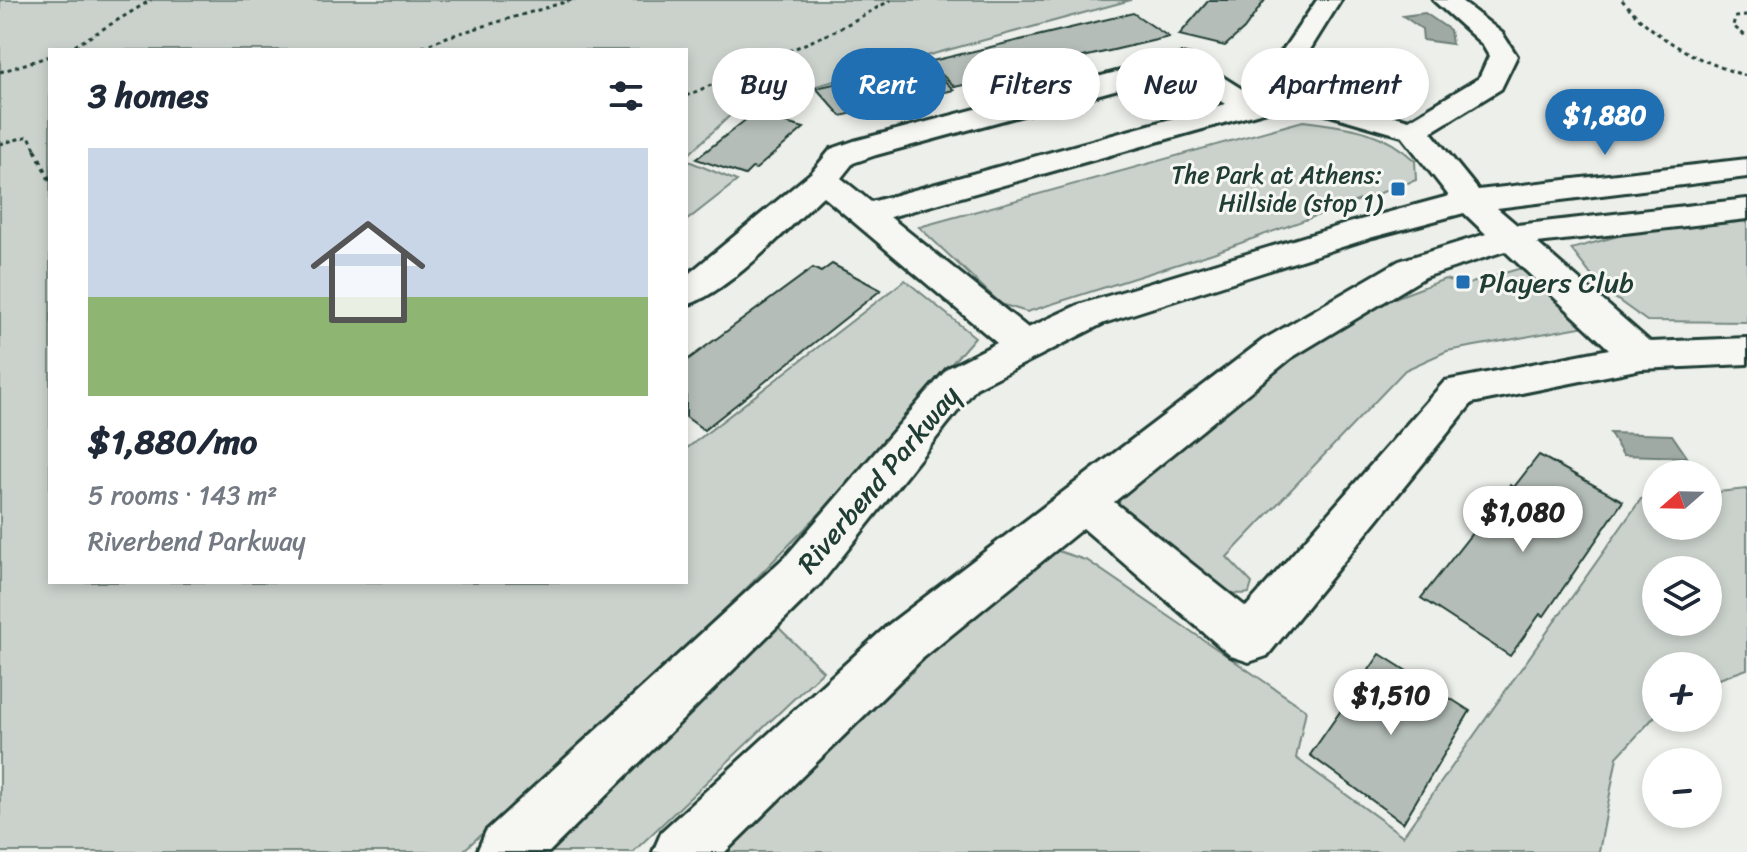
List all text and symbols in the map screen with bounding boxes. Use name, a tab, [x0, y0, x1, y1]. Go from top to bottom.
chip: Buy	[712, 48, 815, 120]
chip: Rent	[831, 48, 946, 120]
chip: Filters	[962, 48, 1100, 120]
chip: New	[1116, 48, 1225, 120]
chip: Apartment	[1241, 48, 1429, 120]
text: 3 homes	[88, 66, 208, 126]
icon: filters	[604, 74, 648, 118]
pin: $1,880	[1540, 89, 1670, 157]
text: $1,880	[1563, 92, 1647, 138]
place label: The Park at Athens: Hillside (stop 1)	[1171, 154, 1383, 224]
marker: The Park at Athens: Hillside (stop 1)	[1389, 180, 1407, 198]
icon: home	[296, 200, 440, 344]
place label: Players Club	[1479, 258, 1634, 307]
marker: Players Club	[1454, 273, 1472, 291]
street label: Riverbend Parkway	[784, 373, 973, 585]
text: $1,880/mo	[88, 412, 257, 472]
north arrow	[1642, 460, 1722, 540]
map controls	[1642, 460, 1722, 828]
text: 5 rooms · 143 m²	[88, 472, 277, 518]
pin: $1,080	[1458, 486, 1588, 554]
text: $1,080	[1481, 489, 1565, 535]
text: Riverbend Parkway	[88, 518, 306, 564]
button: layers	[1642, 556, 1722, 636]
button: +	[1642, 652, 1722, 732]
pin: $1,510	[1326, 669, 1456, 737]
text: $1,510	[1351, 672, 1431, 718]
button: −	[1642, 748, 1722, 828]

